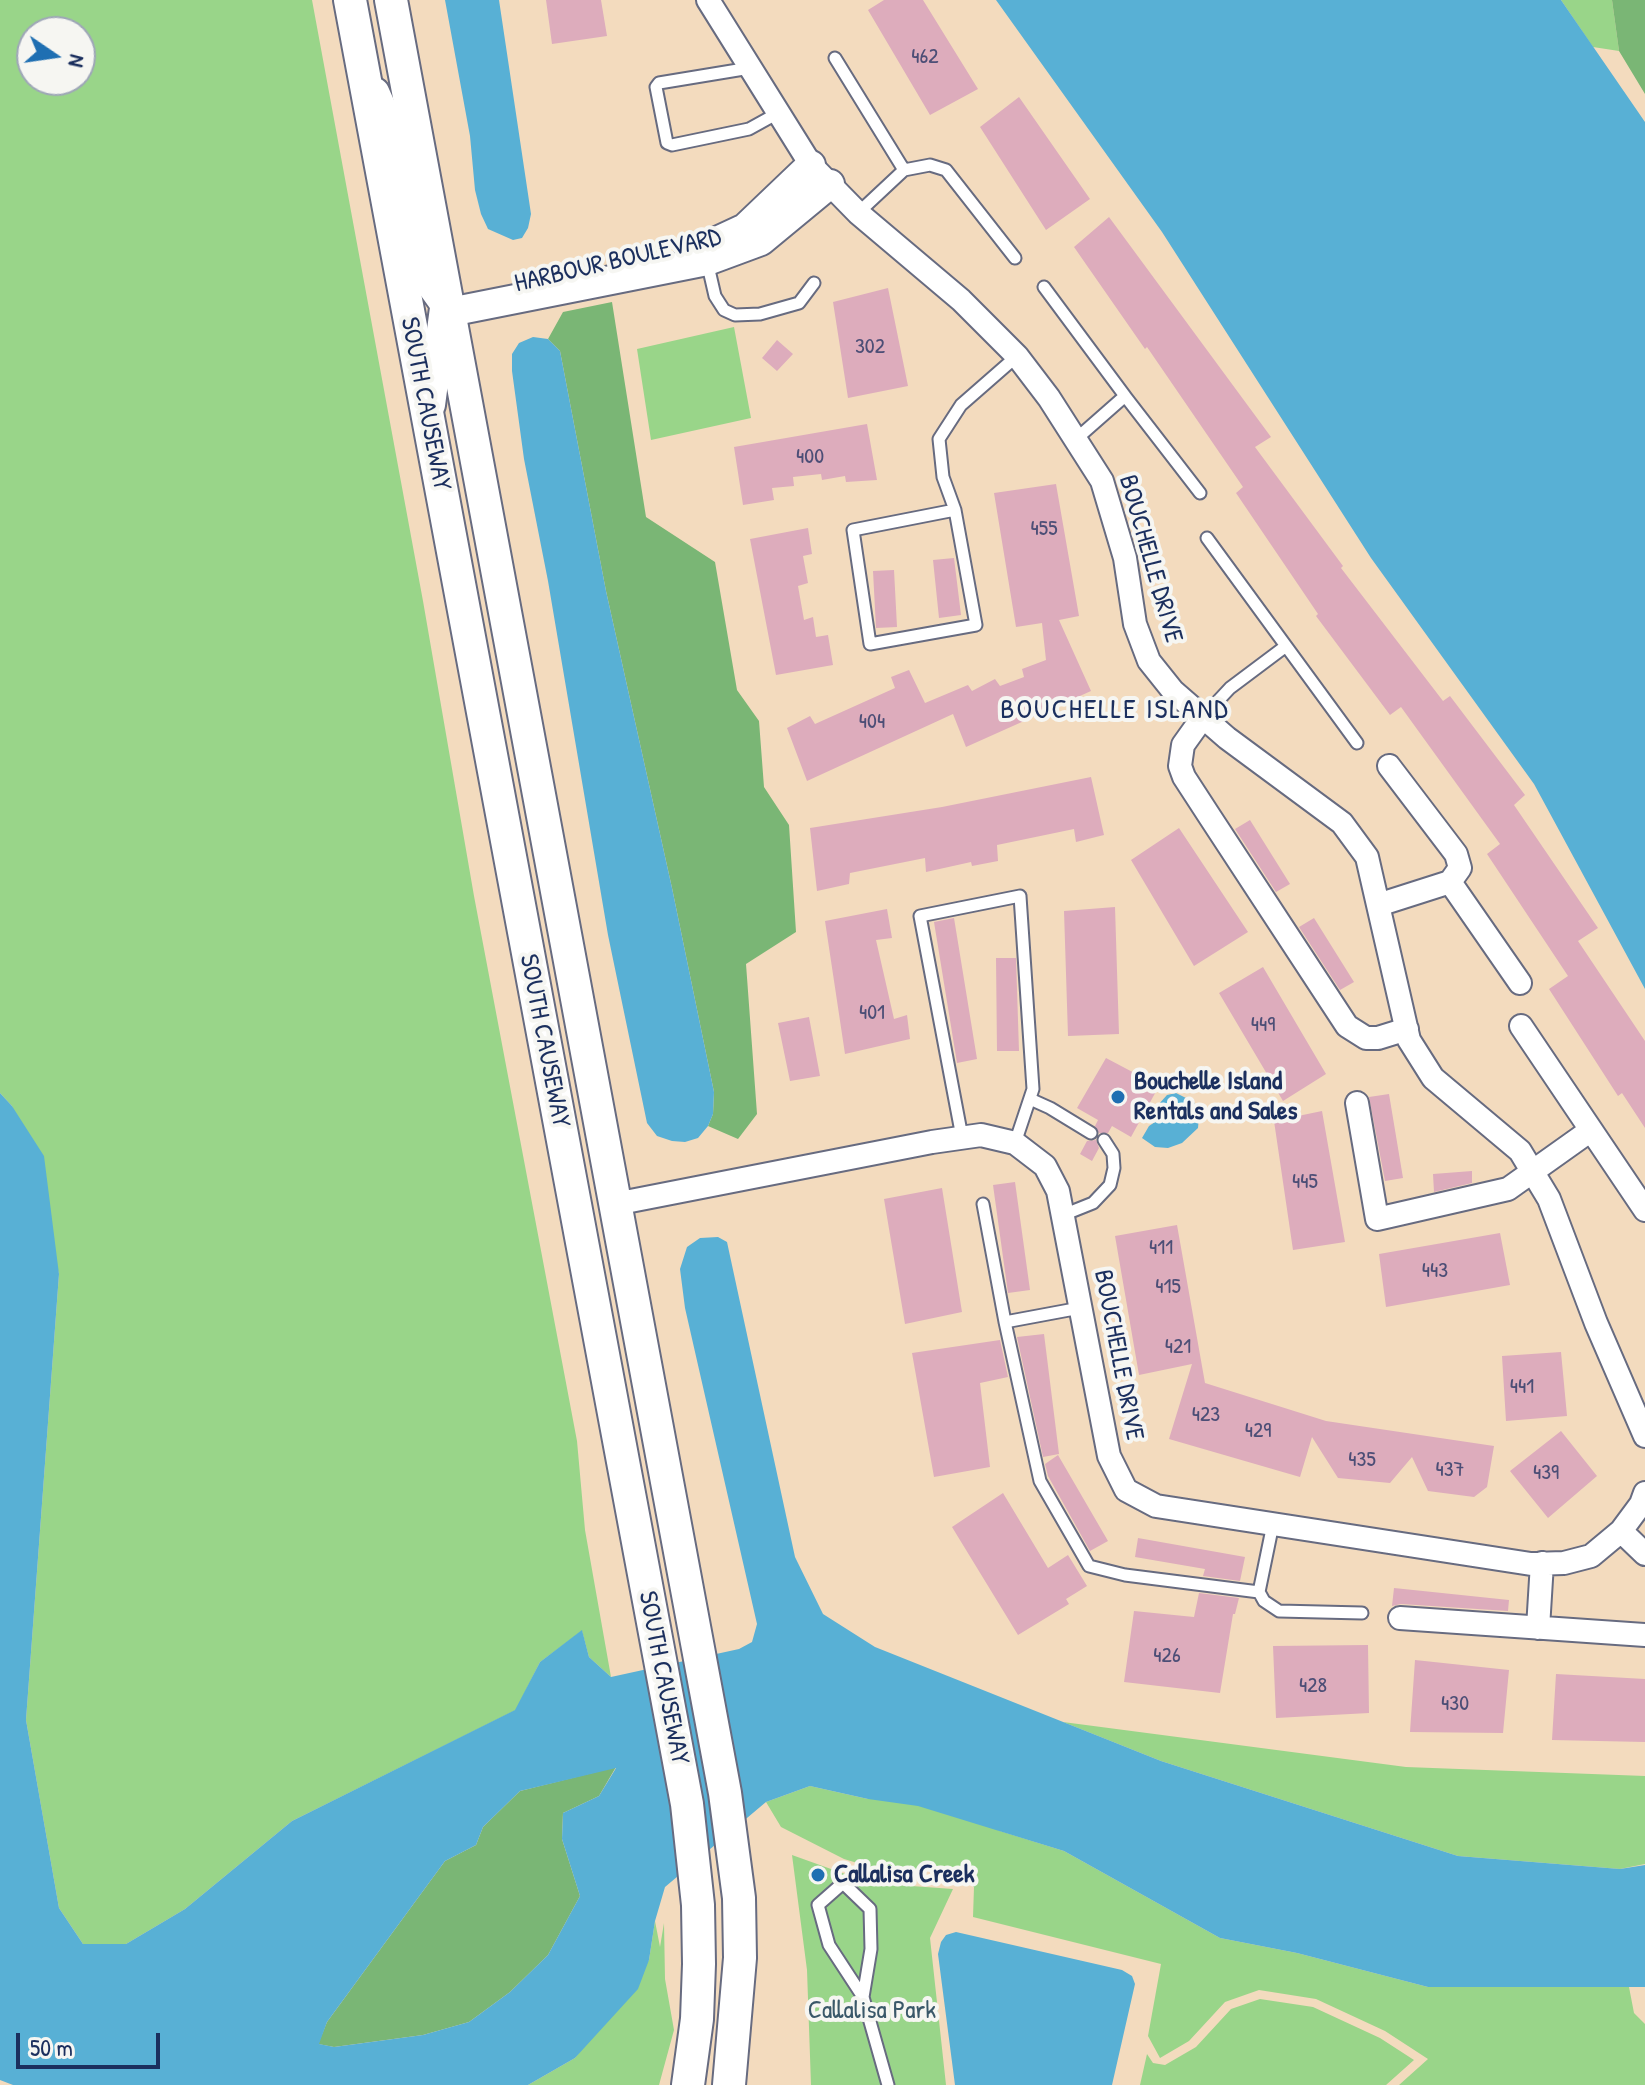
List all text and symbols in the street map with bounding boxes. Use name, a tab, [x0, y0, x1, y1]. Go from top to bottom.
north arrow	[16, 16, 96, 96]
house number: 462	[911, 44, 939, 70]
text: N	[62, 52, 93, 70]
street label: HARBOUR BOULEVARD	[512, 222, 724, 300]
street label: SOUTH CAUSEWAY	[393, 315, 457, 493]
house number: 302	[855, 334, 885, 360]
house number: 400	[796, 444, 824, 470]
street label: BOUCHELLE DRIVE	[1111, 472, 1189, 646]
house number: 455	[1031, 516, 1057, 542]
district label: BOUCHELLE ISLAND	[1000, 694, 1230, 728]
house number: 404	[859, 709, 885, 735]
street label: SOUTH CAUSEWAY	[512, 952, 576, 1130]
house number: 401	[859, 1000, 885, 1026]
house number: 449	[1251, 1012, 1275, 1038]
place label: Bouchelle Island Rentals and Sales	[1134, 1066, 1297, 1128]
marker: Bouchelle Island Rentals and Sales	[1109, 1088, 1127, 1106]
house number: 445	[1292, 1169, 1318, 1195]
house number: 411	[1149, 1235, 1173, 1261]
house number: 443	[1422, 1258, 1448, 1284]
street label: BOUCHELLE DRIVE	[1086, 1267, 1150, 1443]
house number: 415	[1155, 1274, 1181, 1300]
house number: 421	[1165, 1334, 1191, 1360]
house number: 441	[1510, 1374, 1534, 1400]
house number: 423	[1192, 1402, 1220, 1428]
house number: 429	[1245, 1418, 1271, 1444]
house number: 435	[1348, 1447, 1376, 1473]
house number: 437	[1436, 1457, 1464, 1483]
house number: 439	[1533, 1460, 1559, 1486]
street label: SOUTH CAUSEWAY	[631, 1589, 695, 1767]
house number: 426	[1153, 1643, 1181, 1669]
house number: 428	[1299, 1673, 1327, 1699]
house number: 430	[1441, 1691, 1469, 1717]
place label: Callalisa Creek	[834, 1859, 975, 1891]
marker: Callalisa Creek	[809, 1866, 827, 1884]
park label: Callalisa Park	[808, 1995, 936, 2027]
scale bar	[20, 2017, 164, 2067]
text: 50 m	[30, 2031, 73, 2063]

